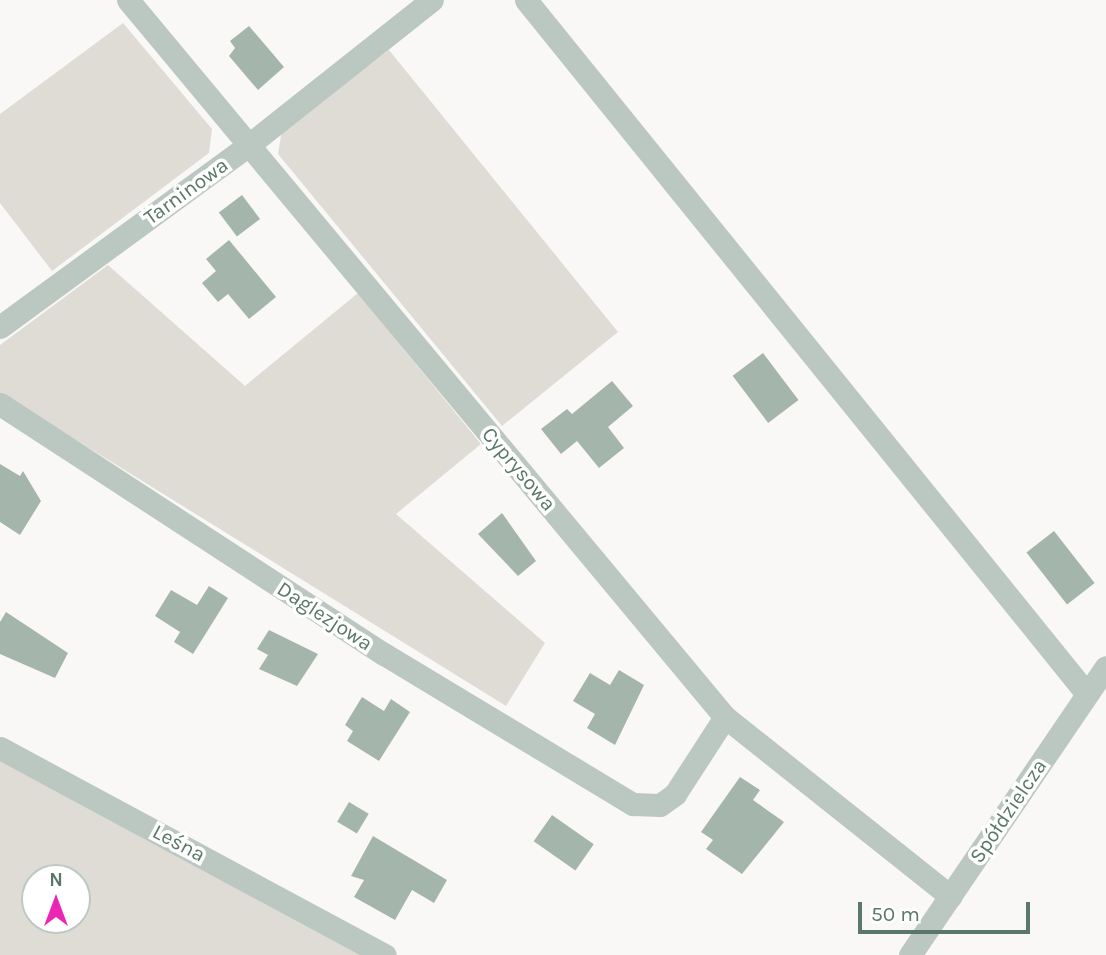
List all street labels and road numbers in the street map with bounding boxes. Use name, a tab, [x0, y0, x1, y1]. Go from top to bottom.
street label: Tarninowa	[139, 152, 233, 230]
street label: Cyprysowa	[477, 422, 561, 516]
street label: Daglezjowa	[273, 576, 377, 656]
street label: Spółdzielcza	[964, 754, 1052, 868]
street label: Leśna	[148, 819, 210, 867]

